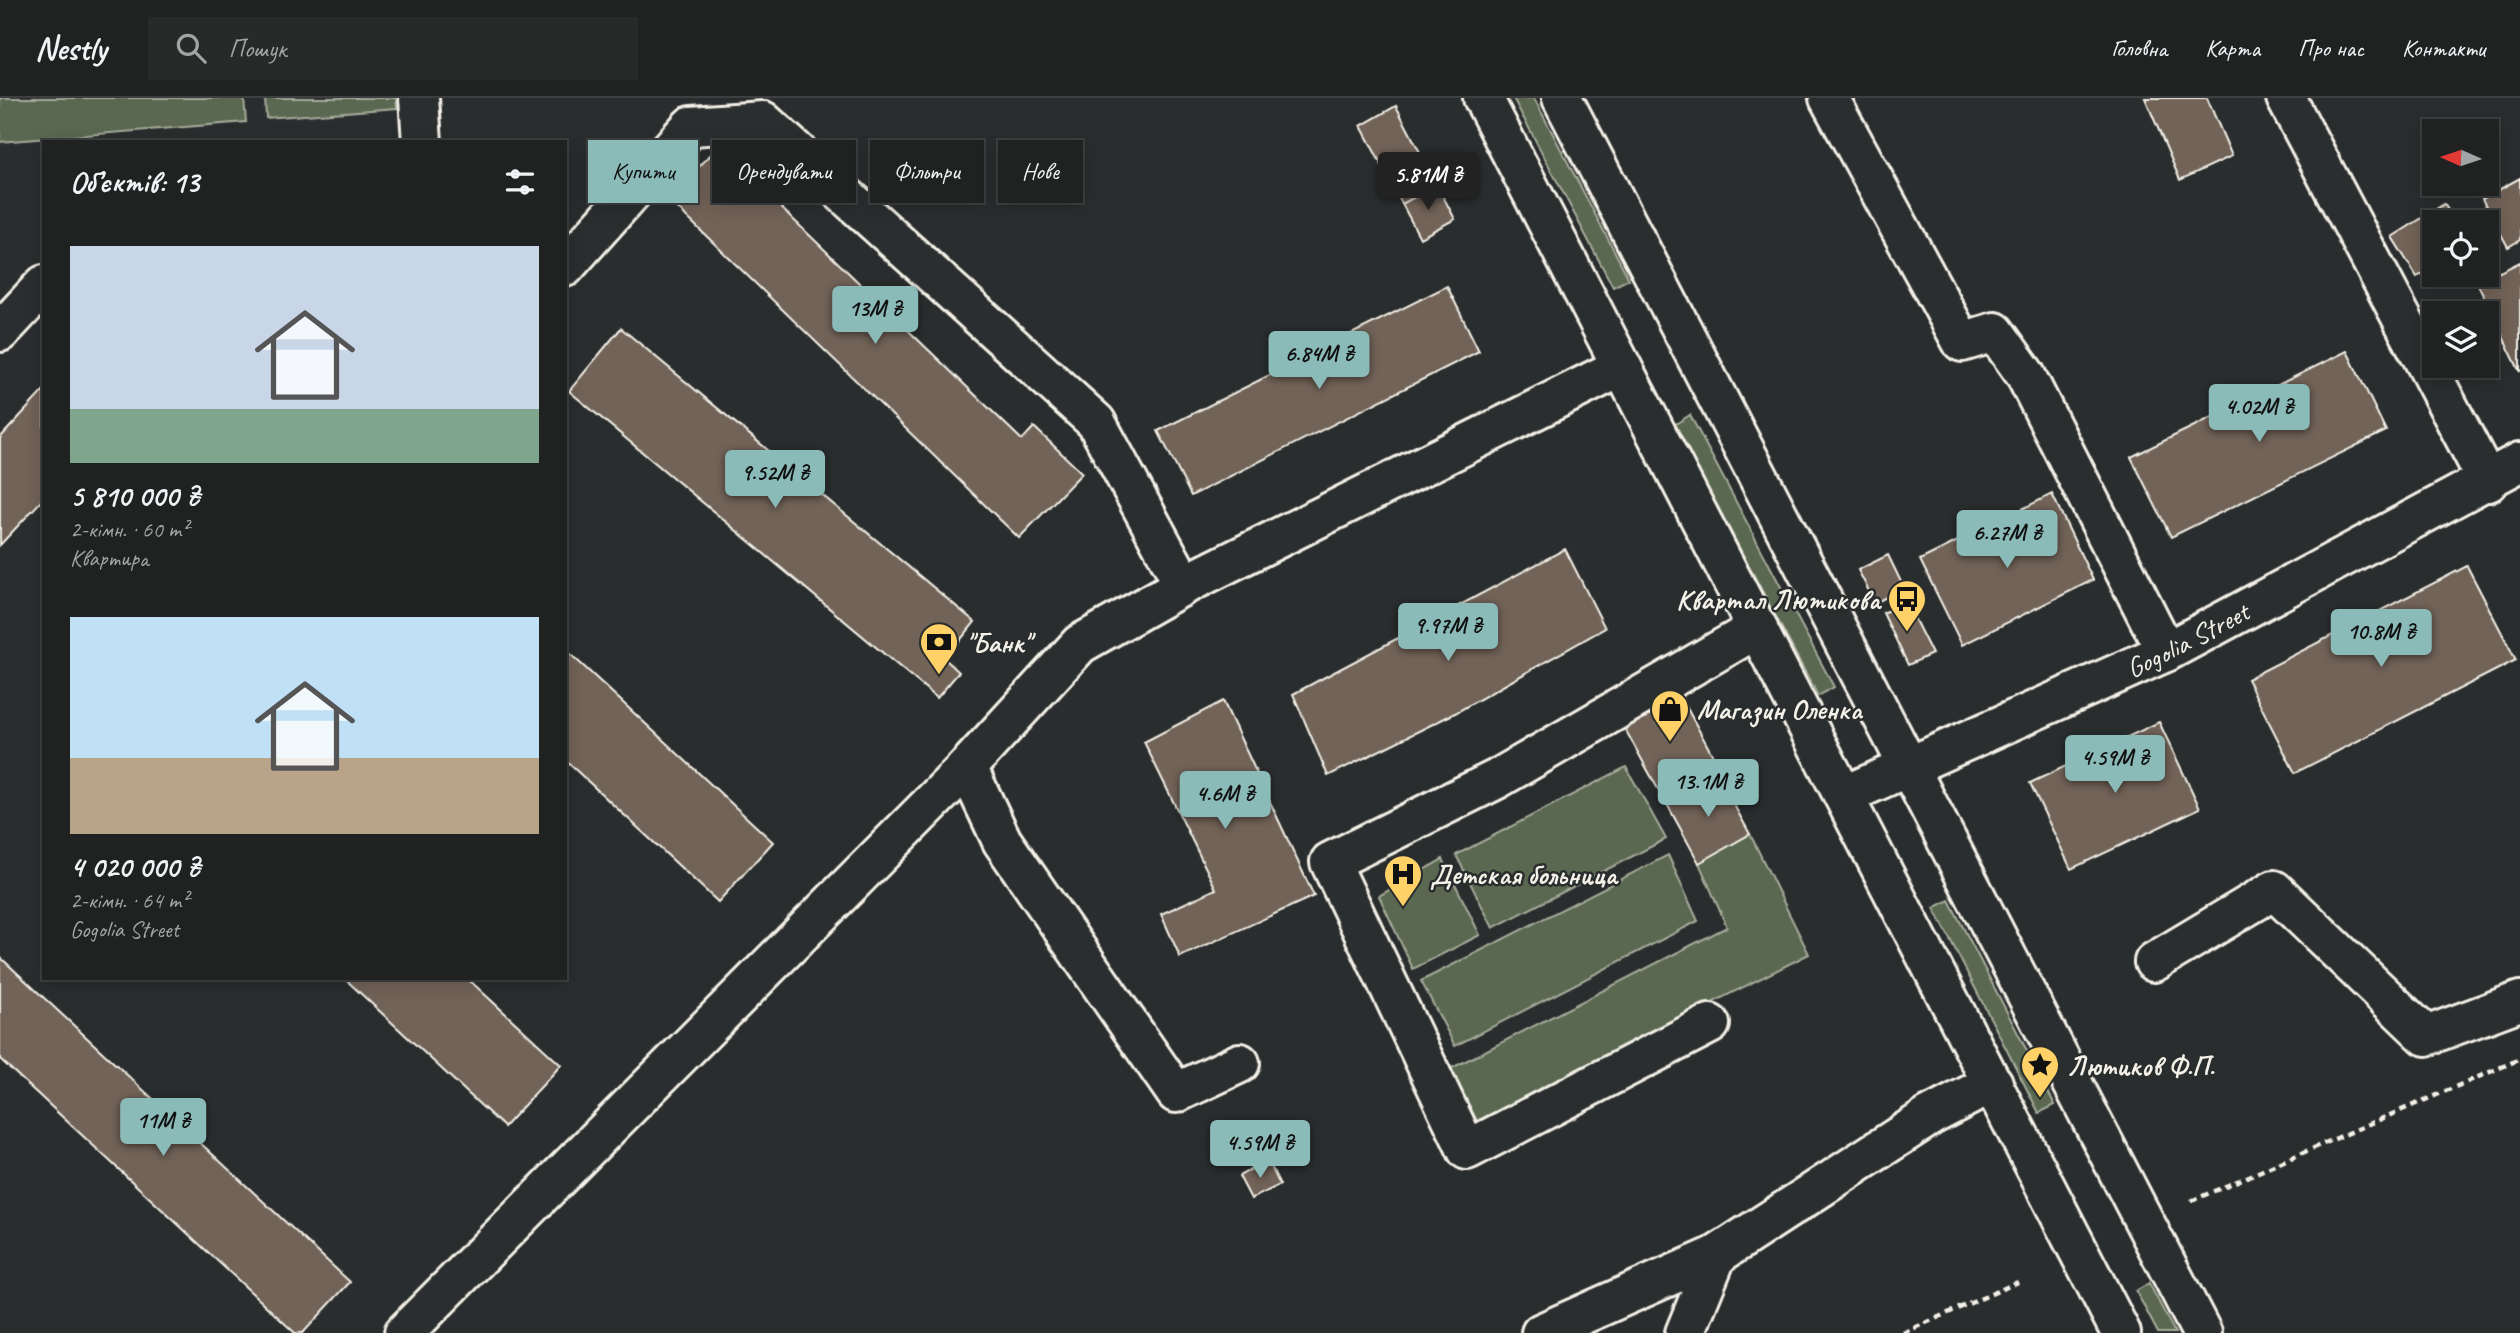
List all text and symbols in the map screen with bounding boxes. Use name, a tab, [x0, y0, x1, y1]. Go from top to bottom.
search box	[148, 17, 638, 80]
text: Nestly	[35, 27, 106, 69]
icon: search	[172, 29, 210, 67]
text: Пошук	[228, 32, 286, 65]
text: Головна	[2111, 33, 2167, 63]
text: Карта	[2205, 33, 2260, 63]
text: Про нас	[2298, 33, 2364, 63]
text: Контакти	[2402, 33, 2485, 63]
north arrow	[2422, 119, 2499, 196]
map controls	[2422, 119, 2499, 378]
chip: Купити	[588, 140, 698, 203]
chip: Орендувати	[712, 140, 856, 203]
chip: Фільтри	[870, 140, 984, 203]
chip: Нове	[998, 140, 1083, 203]
pin: 5.81M ₴	[1363, 152, 1493, 212]
text: 5.81M ₴	[1394, 160, 1462, 189]
text: Об’єктів: 13	[70, 163, 199, 201]
icon: filters	[501, 163, 539, 201]
button: locate	[2422, 210, 2499, 287]
pin: 13M ₴	[826, 286, 924, 346]
icon: home	[242, 292, 368, 418]
text: 13M ₴	[848, 294, 902, 323]
button: layers	[2422, 301, 2499, 378]
pin: 6.84M ₴	[1254, 331, 1384, 391]
text: 6.84M ₴	[1285, 339, 1353, 368]
pin: 4.02M ₴	[2194, 384, 2324, 444]
text: 4.02M ₴	[2225, 392, 2293, 421]
pin: 9.52M ₴	[710, 450, 840, 510]
text: 9.52M ₴	[741, 458, 809, 487]
text: 5 810 000 ₴	[70, 477, 200, 515]
pin: 6.27M ₴	[1942, 510, 2072, 570]
text: 2-кімн. · 60 m²	[70, 515, 188, 544]
text: 6.27M ₴	[1973, 518, 2041, 547]
text: Квартира	[70, 544, 148, 573]
bus stop icon: Квартал Лютикова	[1886, 578, 1928, 633]
place label: Квартал Лютикова	[1676, 582, 1883, 617]
street label: Gogolia Street	[2121, 592, 2257, 685]
pin: 9.97M ₴	[1383, 603, 1513, 663]
pin: 10.8M ₴	[2316, 610, 2446, 669]
text: 9.97M ₴	[1414, 611, 1482, 640]
text: 10.8M ₴	[2347, 617, 2415, 646]
bank icon: "Банк"	[918, 621, 960, 676]
place label: "Банк"	[966, 625, 1037, 660]
icon: home	[242, 663, 368, 789]
shop icon: Магазин Оленка	[1649, 688, 1691, 743]
place label: Магазин Оленка	[1697, 692, 1863, 728]
pin: 4.59M ₴	[2050, 736, 2180, 795]
text: 4.59M ₴	[2081, 743, 2149, 772]
pin: 13.1M ₴	[1643, 760, 1773, 819]
text: 13.1M ₴	[1674, 767, 1742, 796]
pin: 4.6M ₴	[1168, 772, 1282, 831]
text: 4.6M ₴	[1196, 779, 1254, 808]
text: 4 020 000 ₴	[70, 848, 200, 886]
hospital icon: Детская больница	[1382, 853, 1424, 908]
place label: Детская больница	[1430, 857, 1620, 892]
text: 2-кімн. · 64 m²	[70, 886, 188, 915]
text: Gogolia Street	[70, 915, 179, 944]
place icon: Лютиков Ф.П.	[2019, 1044, 2061, 1099]
place label: Лютиков Ф.П.	[2067, 1048, 2215, 1083]
pin: 11M ₴	[114, 1098, 212, 1158]
text: 11M ₴	[136, 1106, 190, 1135]
pin: 4.59M ₴	[1195, 1121, 1325, 1180]
text: 4.59M ₴	[1226, 1128, 1294, 1157]

